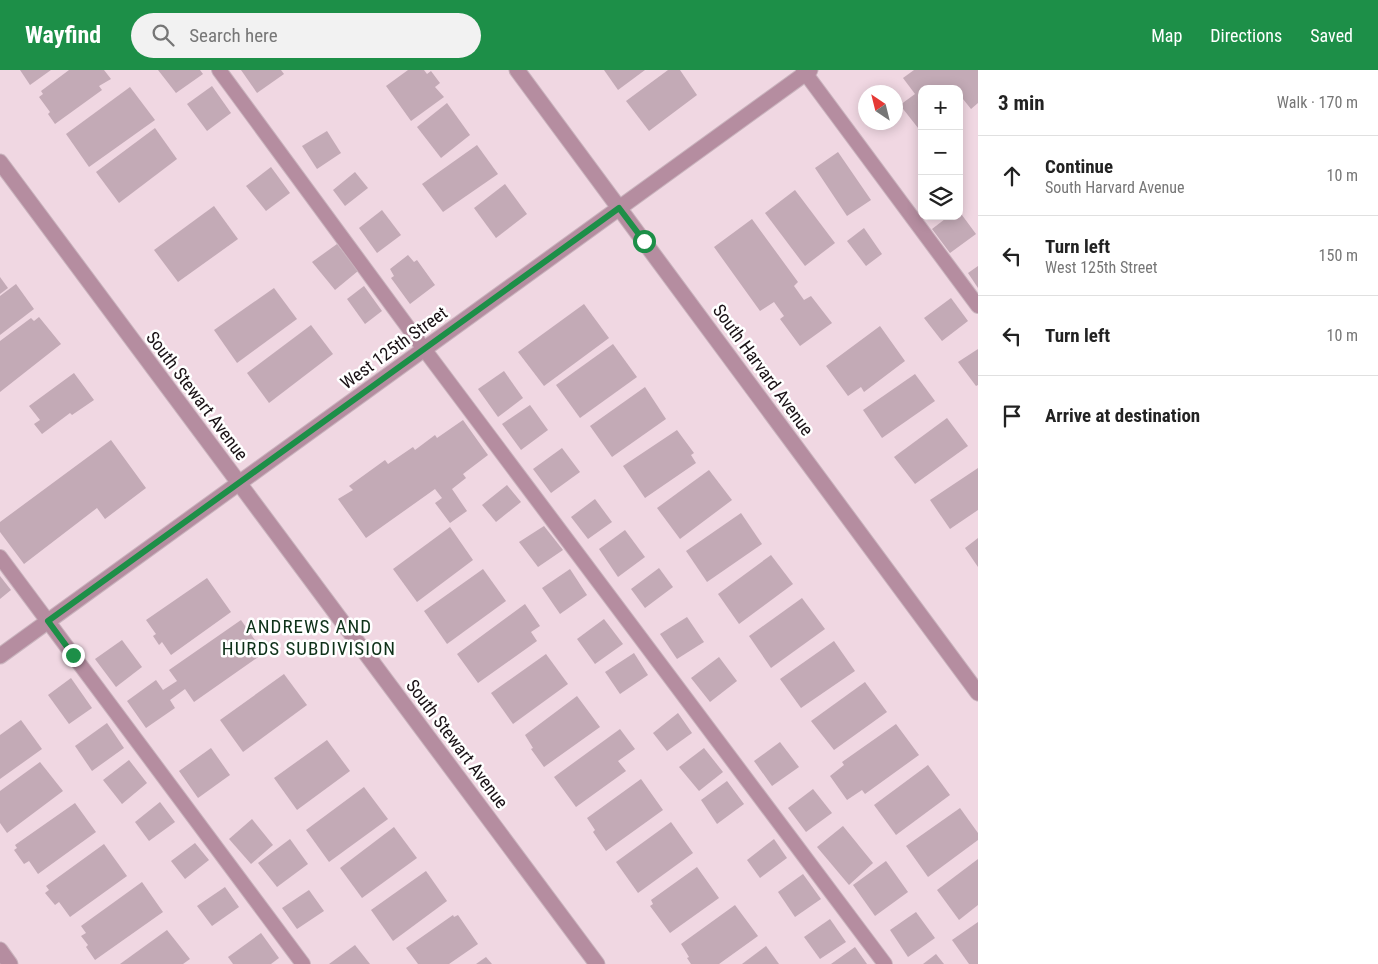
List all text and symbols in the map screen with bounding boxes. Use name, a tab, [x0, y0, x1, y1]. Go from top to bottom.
search box	[131, 13, 481, 58]
text: Wayfind	[25, 21, 101, 49]
icon: search	[149, 21, 177, 49]
text: Search here	[189, 24, 278, 47]
text: Map	[1151, 25, 1182, 46]
text: Directions	[1210, 25, 1282, 46]
text: Saved	[1310, 25, 1353, 46]
north arrow	[858, 85, 903, 130]
map controls	[918, 85, 963, 220]
button: +	[918, 85, 963, 130]
text: 3 min	[998, 91, 1045, 115]
text: Walk · 170 m	[1277, 93, 1358, 112]
button: −	[918, 130, 963, 175]
text: Continue	[1045, 155, 1113, 178]
icon: ahead	[998, 162, 1026, 190]
text: 10 m	[1326, 166, 1358, 185]
button: layers	[918, 175, 963, 220]
text: South Harvard Avenue	[1045, 178, 1185, 197]
route start	[633, 230, 656, 253]
text: Turn left	[1045, 235, 1110, 258]
icon: left	[998, 242, 1026, 270]
text: 150 m	[1319, 246, 1358, 265]
text: West 125th Street	[1045, 258, 1157, 277]
street label: South Harvard Avenue	[709, 300, 818, 439]
street label: West 125th Street	[336, 302, 451, 393]
icon: left	[998, 322, 1026, 350]
text: Turn left	[1045, 324, 1110, 347]
text: 10 m	[1326, 326, 1358, 345]
street label: South Stewart Avenue	[142, 327, 253, 464]
icon: arrive	[998, 402, 1026, 430]
text: Arrive at destination	[1045, 404, 1200, 427]
district label: ANDREWS AND HURDS SUBDIVISION	[222, 615, 396, 660]
route end	[62, 644, 85, 667]
street label: South Stewart Avenue	[402, 675, 513, 812]

